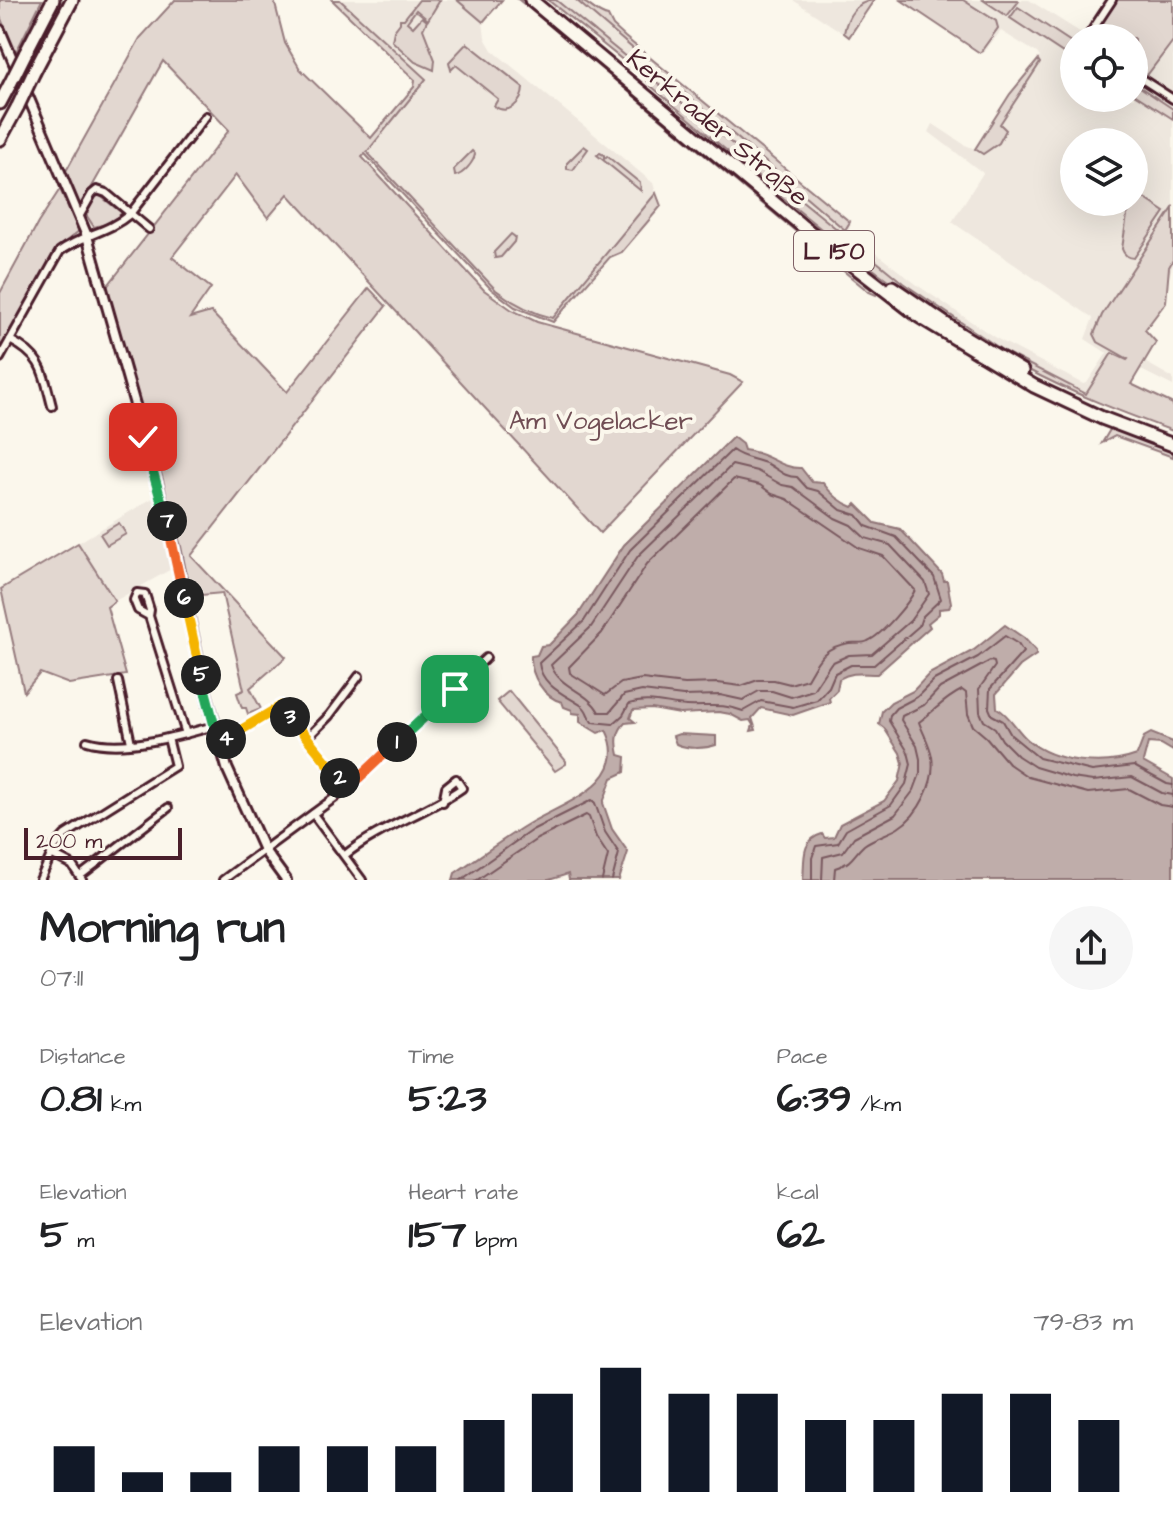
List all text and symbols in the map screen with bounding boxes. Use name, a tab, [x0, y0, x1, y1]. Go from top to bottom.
map controls	[1060, 24, 1148, 216]
button: locate	[1060, 24, 1148, 112]
street label: Kerkrader Straße	[619, 41, 816, 215]
button: layers	[1060, 128, 1148, 216]
road number: L 150	[794, 231, 874, 271]
pin	[109, 403, 177, 471]
park label: Am Vogelacker	[509, 403, 693, 441]
icon: check	[121, 415, 165, 459]
pin: 7	[147, 501, 187, 541]
text: 7	[160, 505, 174, 536]
pin: 6	[164, 578, 204, 618]
text: 6	[177, 582, 191, 613]
pin: 5	[181, 655, 221, 695]
pin	[421, 655, 489, 723]
text: 5	[193, 659, 209, 690]
icon: arrive	[433, 667, 477, 711]
pin: 3	[270, 697, 310, 737]
text: 3	[284, 701, 296, 732]
pin: 4	[206, 719, 246, 759]
pin: 1	[377, 722, 417, 762]
text: 4	[219, 723, 233, 754]
text: 1	[396, 726, 398, 757]
pin: 2	[320, 758, 360, 798]
text: 2	[334, 762, 346, 793]
scale bar	[24, 824, 182, 860]
text: 200 m	[36, 826, 102, 857]
text: Morning run	[40, 899, 285, 960]
button: share	[1049, 906, 1133, 990]
text: 07:11	[40, 960, 83, 996]
text: Distance	[40, 1041, 126, 1072]
text: Time	[408, 1041, 454, 1072]
text: Pace	[777, 1041, 828, 1072]
text: 0.81	[40, 1072, 102, 1127]
text: 5:23	[408, 1072, 487, 1127]
text: 6:39	[777, 1072, 852, 1127]
text: km	[102, 1089, 141, 1120]
text: /km	[852, 1089, 901, 1120]
text: Elevation	[40, 1177, 127, 1208]
text: Heart rate	[408, 1177, 519, 1208]
text: kcal	[777, 1177, 819, 1208]
text: 5	[40, 1208, 68, 1263]
text: 157	[408, 1208, 466, 1263]
text: 62	[777, 1208, 825, 1263]
text: m	[68, 1225, 94, 1256]
text: bpm	[466, 1225, 517, 1256]
text: Elevation	[40, 1304, 142, 1340]
text: 79–83 m	[1033, 1304, 1133, 1340]

